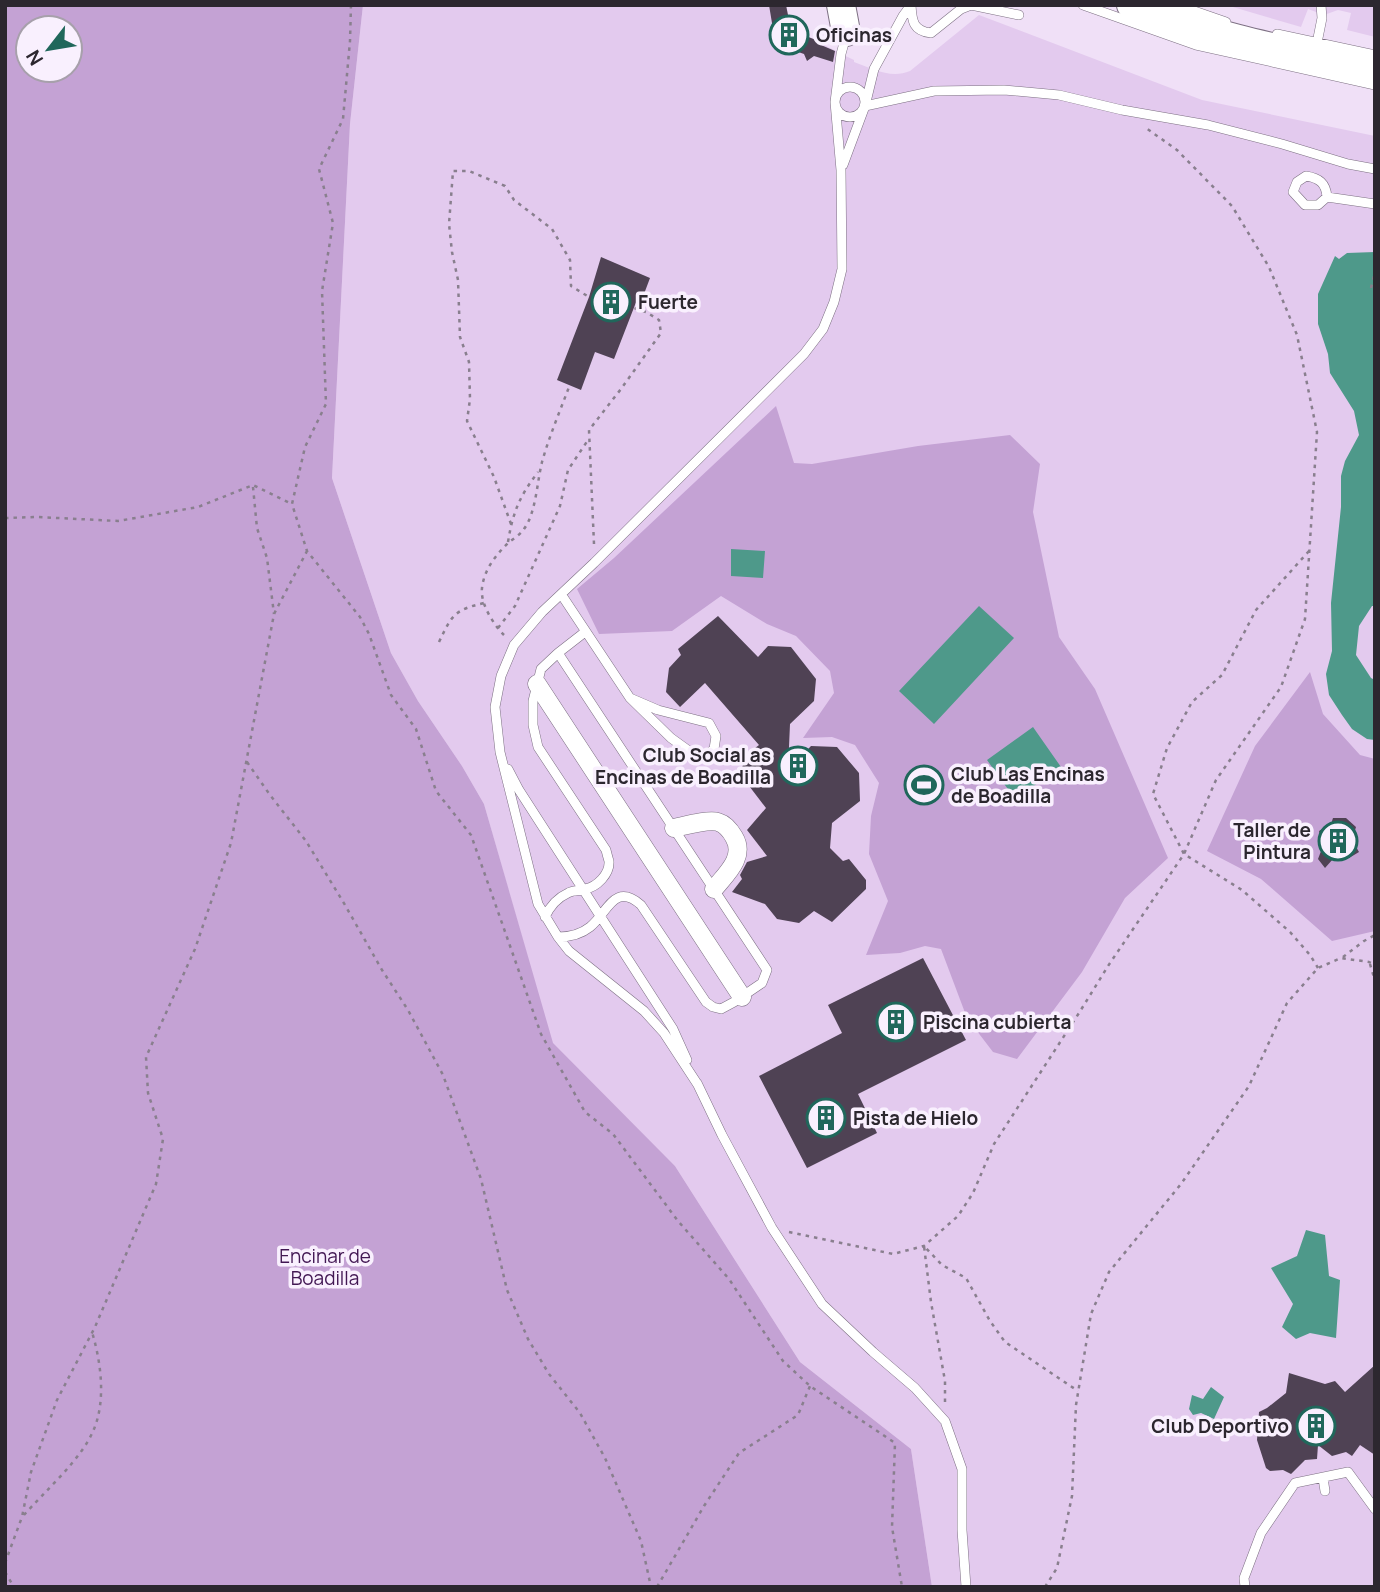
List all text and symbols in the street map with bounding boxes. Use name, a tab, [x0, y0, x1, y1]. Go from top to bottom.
north arrow	[14, 14, 84, 84]
building icon: Oficinas	[768, 14, 810, 56]
place label: Oficinas	[816, 22, 892, 48]
text: N	[20, 45, 49, 70]
building icon: Fuerte	[590, 281, 632, 323]
place label: Fuerte	[638, 289, 698, 315]
place label: Club Social as Encinas de Boadilla	[595, 742, 771, 790]
building icon: Club Social as Encinas de Boadilla	[777, 745, 819, 787]
place label: Club Las Encinas de Boadilla	[951, 761, 1105, 809]
sports icon: Club Las Encinas de Boadilla	[903, 764, 945, 806]
place label: Taller de Pintura	[1233, 817, 1311, 865]
building icon: Taller de Pintura	[1317, 820, 1359, 862]
building icon: Piscina cubierta	[875, 1001, 917, 1043]
place label: Piscina cubierta	[923, 1009, 1071, 1035]
building icon: Pista de Hielo	[805, 1097, 847, 1139]
place label: Pista de Hielo	[853, 1105, 978, 1131]
park label: Encinar de Boadilla	[279, 1243, 371, 1291]
building icon: Club Deportivo	[1295, 1405, 1337, 1447]
place label: Club Deportivo	[1151, 1413, 1289, 1439]

